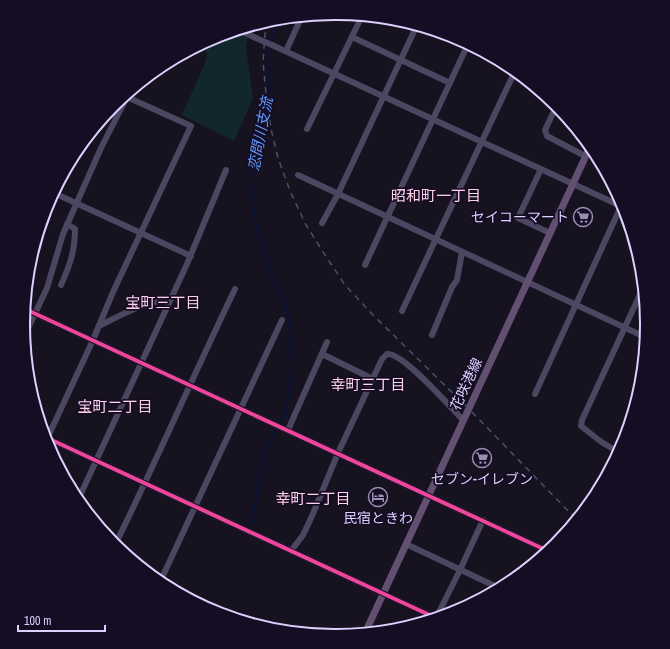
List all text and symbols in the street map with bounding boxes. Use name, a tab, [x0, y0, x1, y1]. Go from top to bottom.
water label: 恋問川支流	[243, 93, 278, 173]
district label: 昭和町一丁目	[391, 185, 481, 206]
supermarket icon: セイコーマート	[572, 206, 594, 228]
place label: セイコーマート	[471, 208, 569, 226]
district label: 宝町三丁目	[125, 292, 201, 313]
street label: 花咲港線	[446, 355, 486, 413]
district label: 幸町三丁目	[330, 374, 406, 395]
district label: 宝町二丁目	[77, 396, 153, 417]
supermarket icon: セブン-イレブン	[471, 447, 493, 469]
place label: セブン-イレブン	[431, 470, 533, 488]
hotel icon: 民宿ときわ	[367, 486, 389, 508]
district label: 幸町二丁目	[275, 488, 351, 509]
place label: 民宿ときわ	[343, 509, 413, 527]
scale bar	[18, 607, 105, 633]
text: 100 m	[24, 613, 51, 629]

